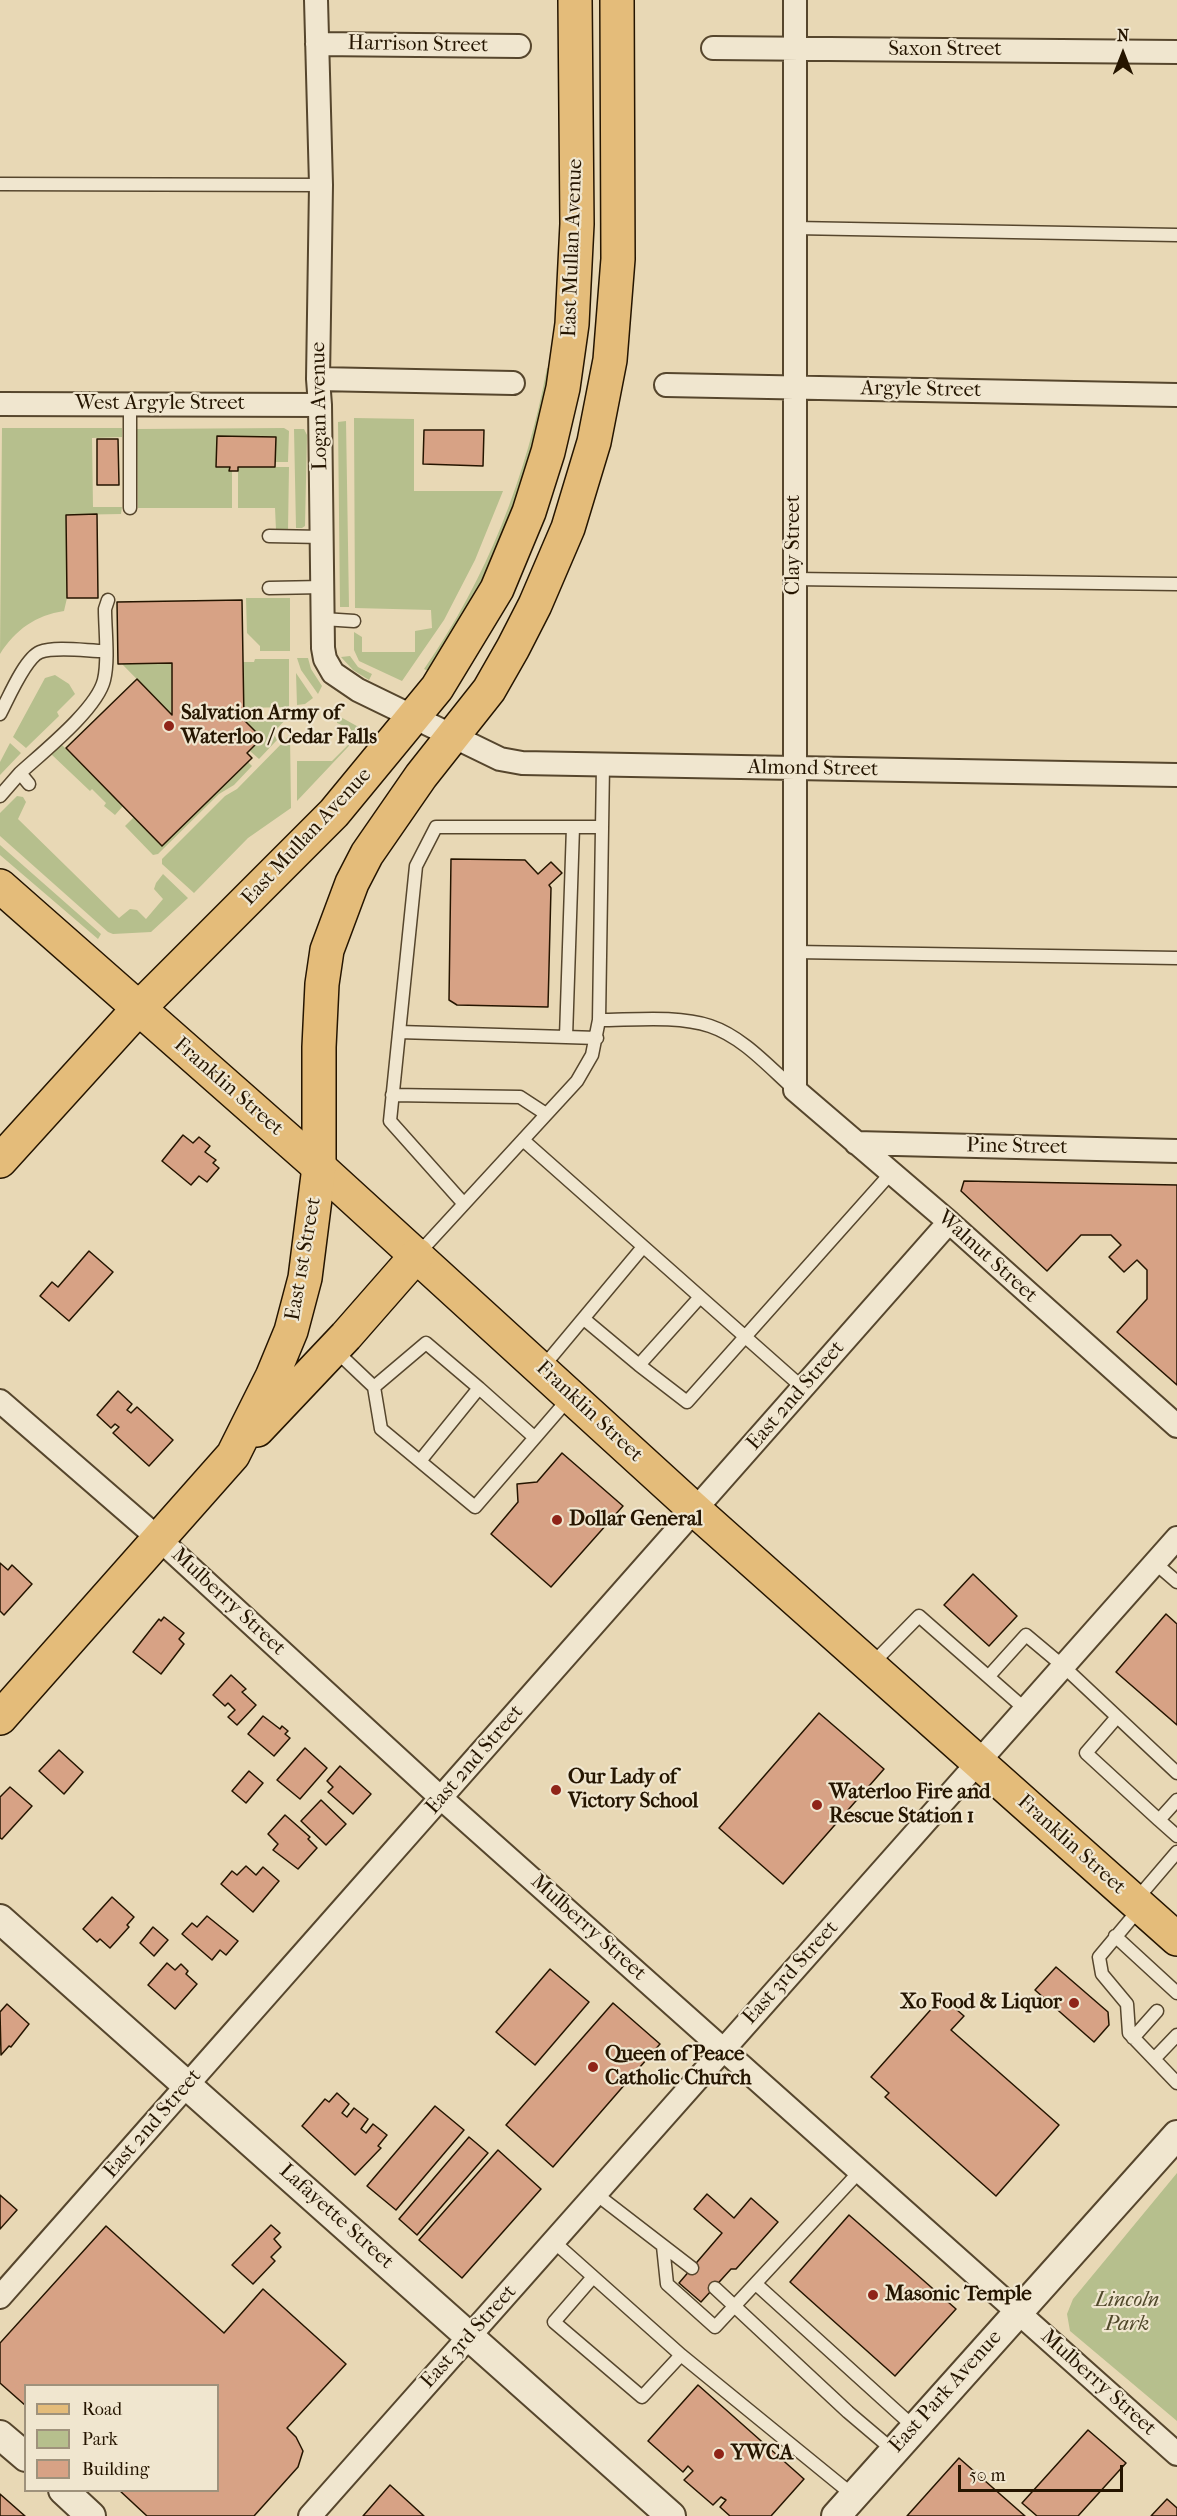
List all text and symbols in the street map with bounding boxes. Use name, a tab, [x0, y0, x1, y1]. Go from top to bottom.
north arrow	[1093, 24, 1153, 84]
text: N	[1117, 26, 1129, 45]
street label: Harrison Street	[347, 31, 489, 59]
street label: Saxon Street	[888, 37, 1002, 63]
street label: East Mullan Avenue	[557, 158, 589, 338]
street label: Logan Avenue	[306, 341, 334, 471]
street label: Argyle Street	[860, 376, 982, 404]
street label: West Argyle Street	[75, 391, 245, 417]
street label: Clay Street	[781, 495, 807, 595]
place label: Salvation Army of Waterloo / Cedar Falls	[181, 701, 377, 751]
marker: Salvation Army of Waterloo / Cedar Falls	[162, 719, 176, 733]
street label: Almond Street	[747, 755, 879, 783]
street label: East Mullan Avenue	[237, 763, 377, 911]
street label: Franklin Street	[168, 1033, 288, 1141]
street label: Pine Street	[966, 1134, 1068, 1160]
street label: East 1st Street	[281, 1195, 327, 1323]
street label: Walnut Street	[932, 1206, 1042, 1308]
street label: East 2nd Street	[742, 1336, 850, 1456]
street label: Franklin Street	[530, 1356, 648, 1468]
place label: Dollar General	[569, 1507, 702, 1533]
marker: Dollar General	[550, 1513, 564, 1527]
street label: Mulberry Street	[166, 1543, 290, 1661]
street label: East 2nd Street	[421, 1700, 529, 1820]
place label: Our Lady of Victory School	[568, 1765, 698, 1815]
place label: Waterloo Fire and Rescue Station 1	[829, 1780, 990, 1830]
marker: Our Lady of Victory School	[549, 1783, 563, 1797]
street label: Franklin Street	[1012, 1790, 1130, 1900]
marker: Waterloo Fire and Rescue Station 1	[810, 1798, 824, 1812]
street label: Mulberry Street	[525, 1869, 651, 1987]
street label: East 3rd Street	[738, 1916, 844, 2030]
place label: Xo Food & Liquor	[900, 1990, 1062, 2016]
marker: Xo Food & Liquor	[1067, 1996, 1081, 2010]
place label: Queen of Peace Catholic Church	[605, 2042, 752, 2092]
marker: Queen of Peace Catholic Church	[586, 2060, 600, 2074]
street label: East 2nd Street	[99, 2064, 207, 2184]
street label: Lafayette Street	[274, 2159, 398, 2275]
street label: East 3rd Street	[416, 2280, 522, 2394]
place label: Masonic Temple	[885, 2282, 1032, 2308]
marker: Masonic Temple	[866, 2288, 880, 2302]
park label: Lincoln Park	[1095, 2288, 1159, 2338]
street label: Mulberry Street	[1035, 2324, 1161, 2442]
street label: East Park Avenue	[884, 2325, 1008, 2459]
legend	[24, 2384, 219, 2492]
text: Road	[82, 2399, 122, 2420]
text: Park	[82, 2429, 118, 2450]
place label: YWCA	[731, 2441, 793, 2467]
marker: YWCA	[712, 2447, 726, 2461]
scale bar	[961, 2453, 1126, 2491]
text: Building	[82, 2459, 149, 2480]
text: 50 m	[969, 2465, 1005, 2486]

